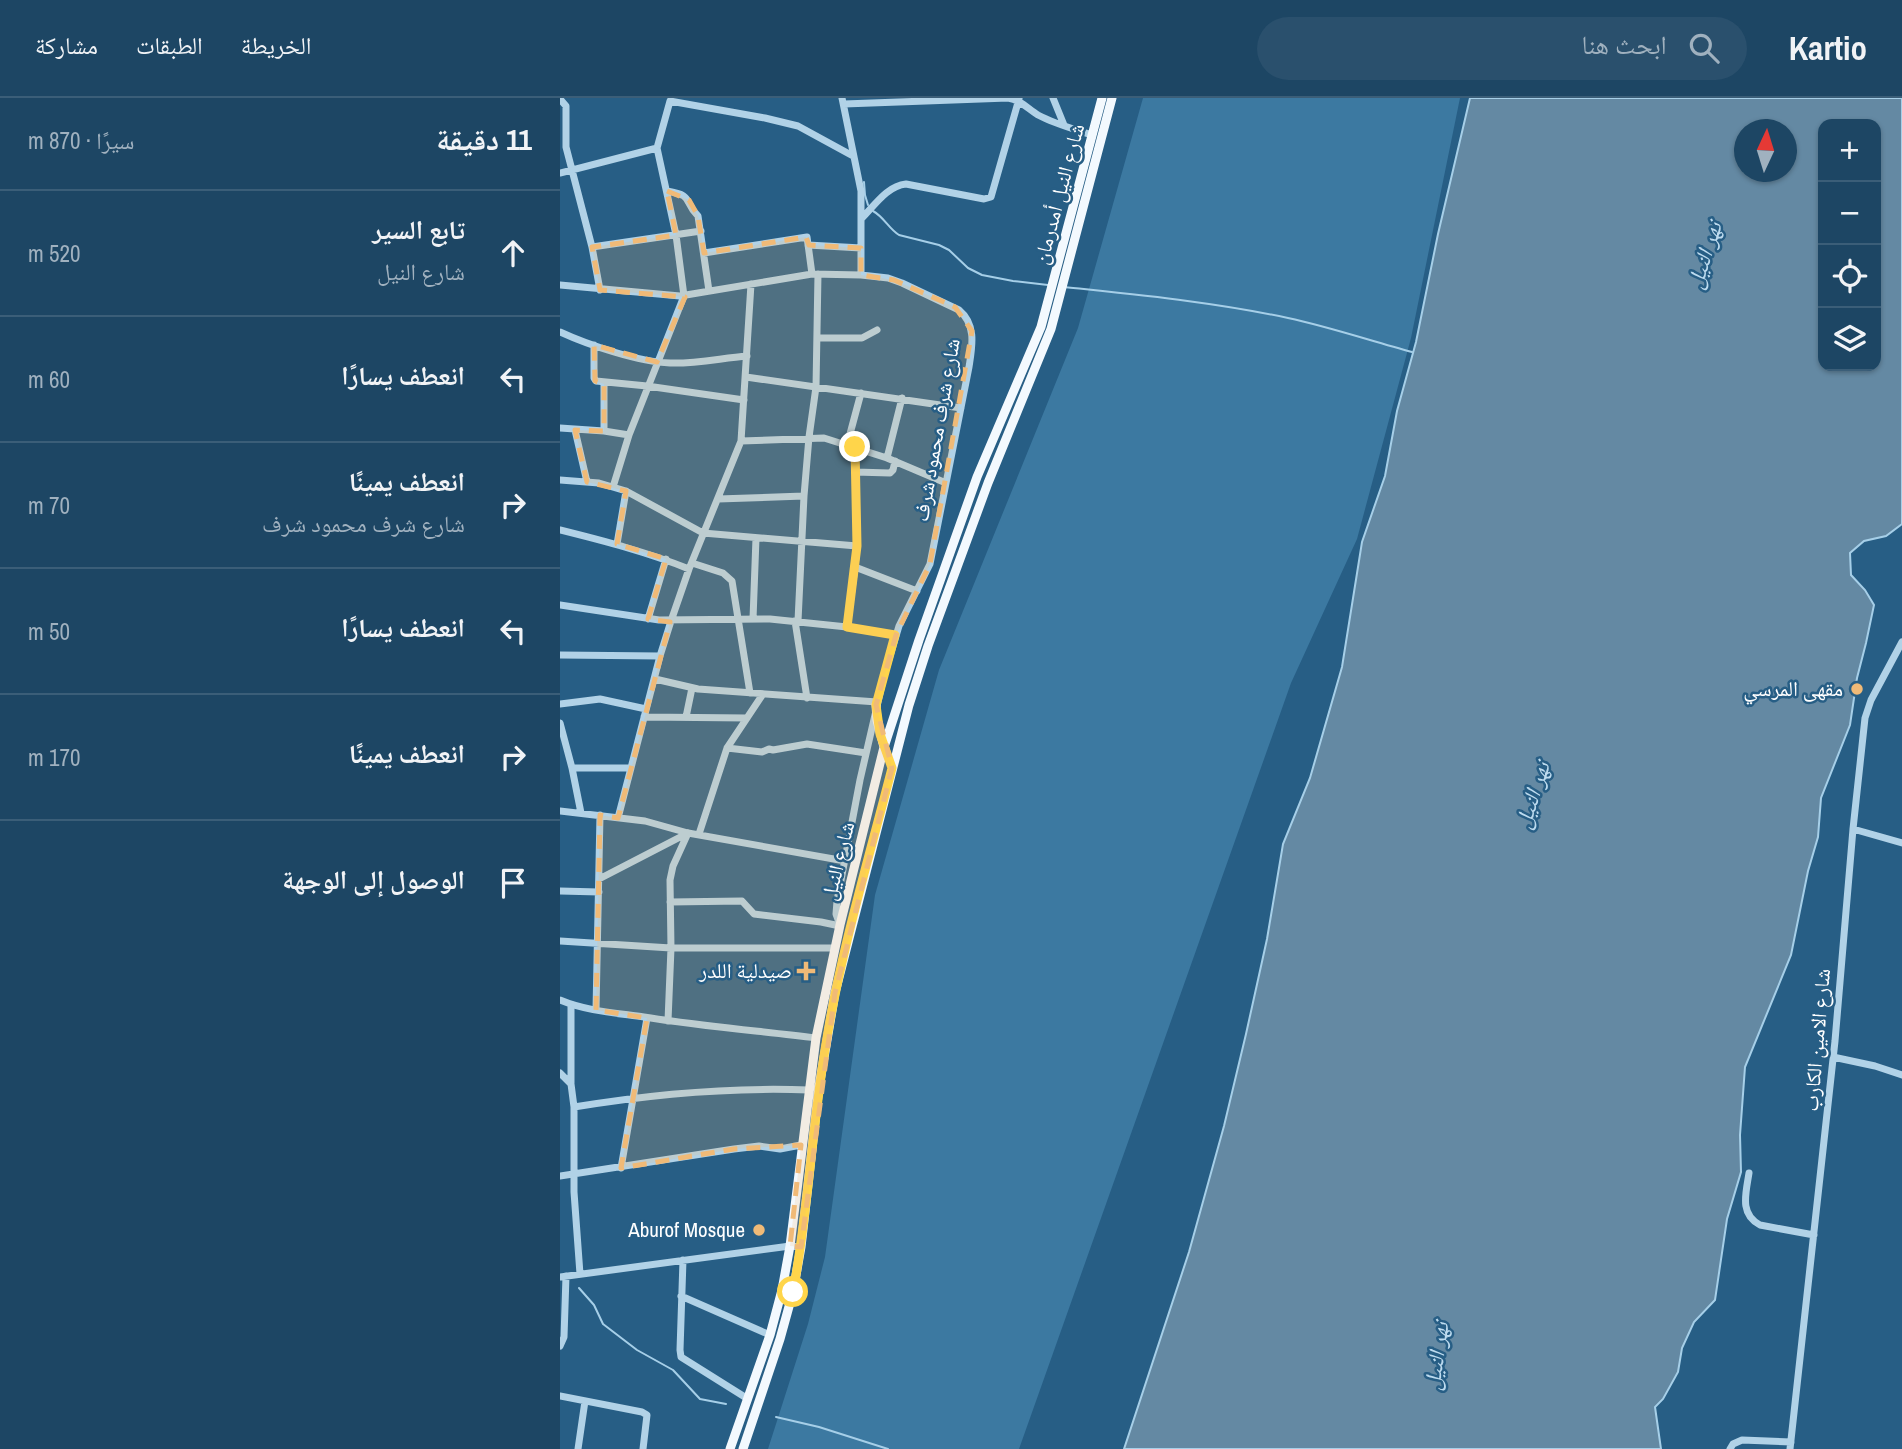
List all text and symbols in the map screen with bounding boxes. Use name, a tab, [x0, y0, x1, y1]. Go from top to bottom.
search box	[1257, 17, 1747, 80]
text: Kartio	[1789, 26, 1867, 70]
text: ابحث هنا	[1582, 27, 1667, 62]
text: مشاركة	[35, 29, 98, 61]
text: الطبقات	[136, 29, 203, 61]
text: الخريطة	[241, 29, 311, 61]
icon: search	[1685, 29, 1723, 67]
text: 11 دقيقة	[436, 119, 532, 159]
north arrow	[1734, 119, 1797, 182]
map controls	[1818, 119, 1881, 371]
button: +	[1818, 119, 1881, 182]
street label: شارع النيل أمدرمان	[1026, 120, 1091, 268]
text: سيرًا · 870 m	[28, 125, 134, 156]
button: −	[1818, 182, 1881, 245]
text: تابع السير	[372, 212, 465, 247]
water label: نهر النيل	[1678, 214, 1730, 292]
icon: ahead	[494, 234, 532, 272]
text: 520 m	[28, 238, 80, 269]
button: locate	[1818, 245, 1881, 308]
text: شارع النيل	[377, 256, 465, 287]
button: layers	[1818, 308, 1881, 371]
street label: شارع شرف محمود شرف	[906, 336, 967, 524]
text: انعطف يسارًا	[341, 358, 465, 393]
icon: left	[494, 360, 532, 398]
text: 60 m	[28, 364, 70, 395]
route end	[839, 431, 870, 462]
text: انعطف يمينًا	[349, 464, 465, 499]
icon: right	[494, 486, 532, 524]
text: 70 m	[28, 490, 70, 521]
text: شارع شرف محمود شرف	[262, 508, 465, 539]
text: انعطف يسارًا	[341, 610, 465, 645]
icon: left	[494, 612, 532, 650]
text: 50 m	[28, 616, 70, 647]
place label: مقهى المرسي	[1743, 674, 1843, 705]
marker: مقهى المرسي	[1849, 681, 1865, 697]
text: انعطف يمينًا	[349, 736, 465, 771]
icon: right	[494, 738, 532, 776]
text: 170 m	[28, 742, 80, 773]
water label: نهر النيل	[1506, 754, 1558, 832]
street label: شارع النيل	[814, 818, 861, 903]
text: الوصول إلى الوجهة	[282, 862, 465, 897]
icon: arrive	[494, 864, 532, 902]
place label: صيدلية اللدر	[698, 956, 792, 985]
marker: صيدلية اللدر	[798, 963, 814, 979]
street label: شارع الامين الكارب	[1796, 967, 1837, 1113]
place label: Aburof Mosque	[627, 1215, 745, 1244]
marker: Aburof Mosque	[751, 1222, 767, 1238]
route start	[777, 1276, 808, 1307]
water label: نهر النيل	[1415, 1317, 1456, 1392]

